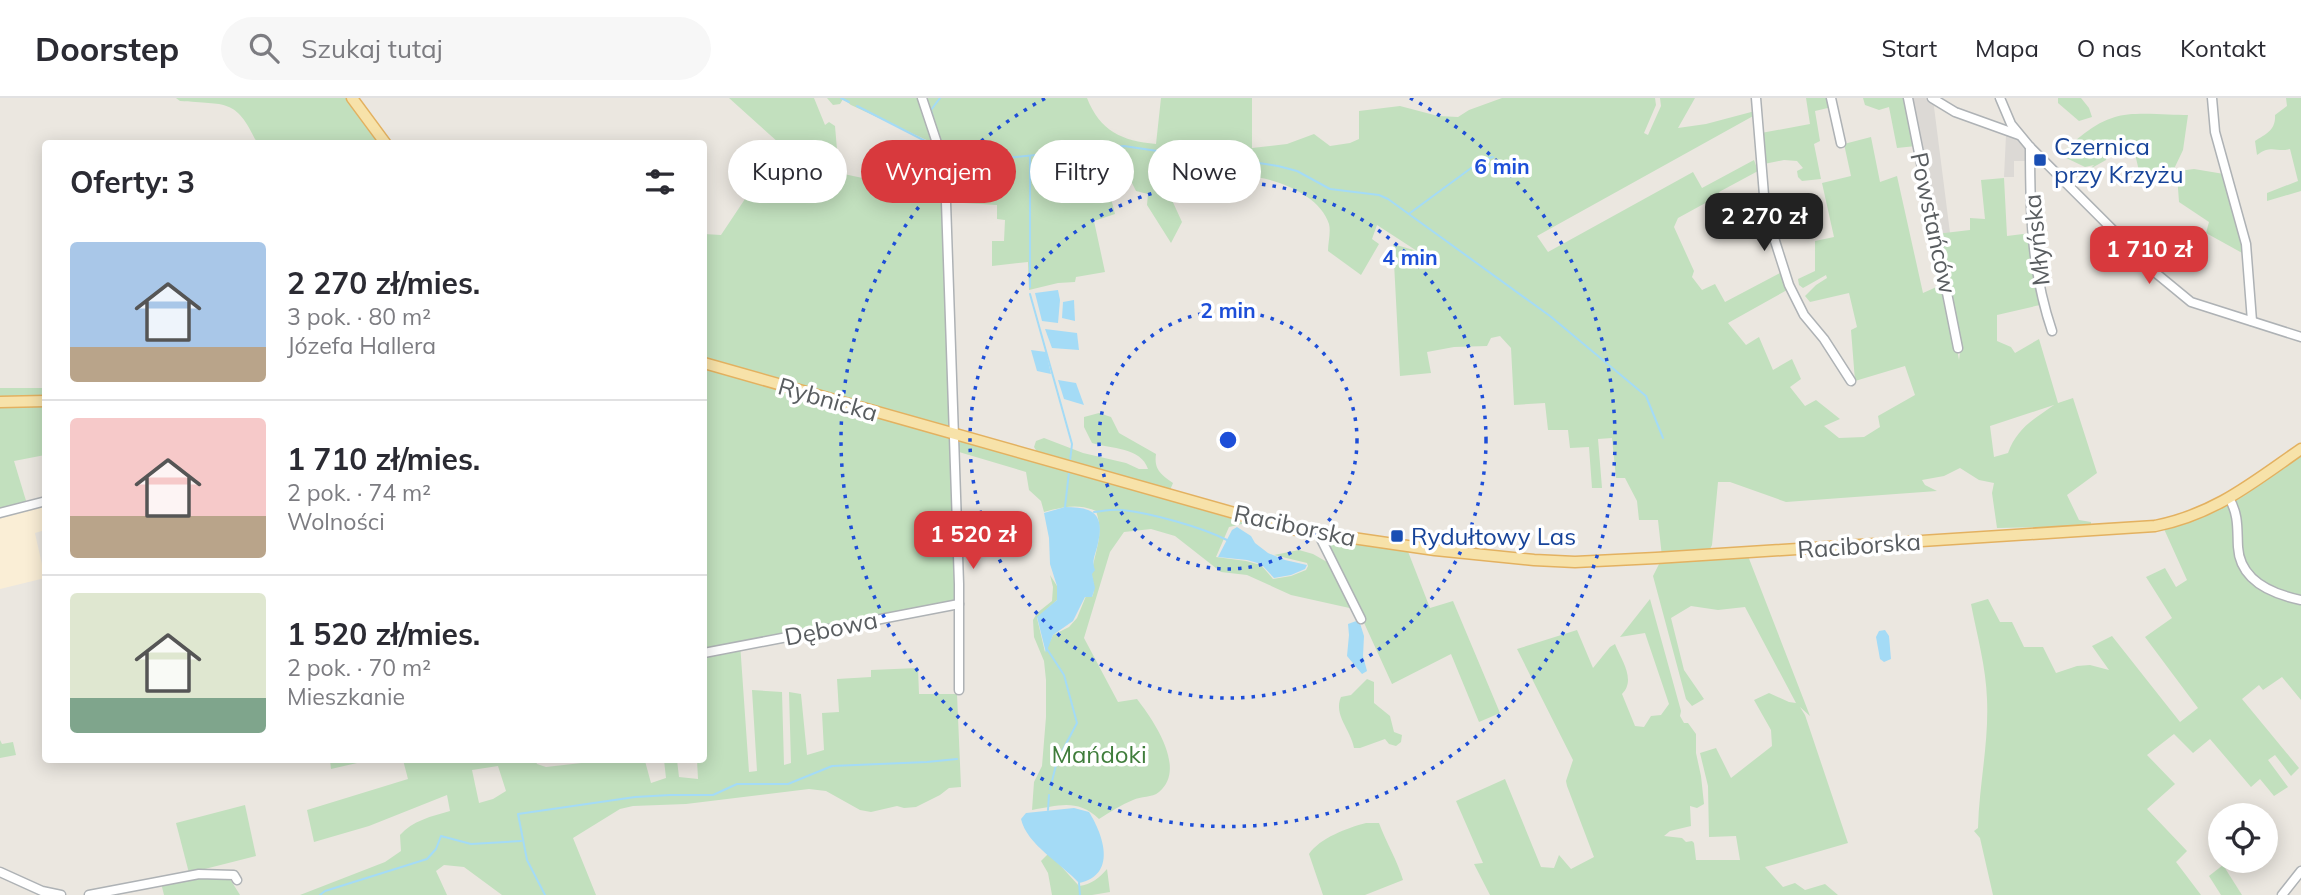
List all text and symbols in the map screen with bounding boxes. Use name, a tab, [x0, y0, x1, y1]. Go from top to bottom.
search box	[221, 17, 711, 80]
text: Doorstep	[35, 28, 179, 69]
icon: search	[245, 29, 283, 67]
text: Szukaj tutaj	[301, 32, 443, 65]
text: Start	[1882, 33, 1937, 63]
text: Mapa	[1975, 33, 2039, 63]
text: O nas	[2077, 33, 2142, 63]
text: Kontakt	[2180, 33, 2266, 63]
place label: Czernica przy Krzyżu	[2054, 131, 2184, 189]
chip: Kupno	[728, 140, 847, 203]
chip: Wynajem	[861, 140, 1016, 203]
chip: Filtry	[1030, 140, 1134, 203]
chip: Nowe	[1148, 140, 1261, 203]
street label: Powstańców	[1904, 150, 1964, 297]
marker: Czernica przy Krzyżu	[2032, 152, 2048, 168]
text: 6 min	[1474, 153, 1530, 179]
text: Oferty: 3	[70, 163, 195, 201]
icon: filters	[641, 163, 679, 201]
street label: Młyńska	[2016, 193, 2056, 287]
pin: 2 270 zł	[1692, 194, 1836, 253]
text: 2 270 zł	[1721, 201, 1807, 230]
pin: 1 710 zł	[2077, 226, 2221, 286]
text: 1 710 zł	[2106, 234, 2192, 263]
text: 4 min	[1382, 244, 1438, 270]
text: 2 270 zł/mies.	[287, 264, 480, 302]
icon: home	[126, 270, 210, 354]
text: 2 min	[1200, 297, 1256, 323]
text: 3 pok. · 80 m²	[287, 302, 431, 331]
text: Józefa Hallera	[287, 331, 436, 360]
street label: Rybnicka	[775, 371, 881, 427]
centre of rings	[1216, 428, 1240, 452]
text: 1 710 zł/mies.	[287, 440, 480, 478]
icon: home	[126, 446, 210, 530]
text: 2 pok. · 74 m²	[287, 478, 431, 507]
street label: Raciborska	[1231, 497, 1359, 553]
text: Wolności	[287, 507, 385, 536]
pin: 1 520 zł	[901, 512, 1045, 571]
text: 1 520 zł	[930, 519, 1016, 548]
place label: Rydułtowy Las	[1411, 521, 1576, 551]
street label: Raciborska	[1796, 526, 1922, 564]
marker: Rydułtowy Las	[1389, 528, 1405, 544]
street label: Dębowa	[782, 604, 880, 652]
text: 1 520 zł/mies.	[287, 615, 480, 653]
icon: home	[126, 621, 210, 705]
text: 2 pok. · 70 m²	[287, 653, 431, 682]
text: Mieszkanie	[287, 682, 405, 711]
park label: Mańdoki	[1051, 739, 1147, 769]
map controls	[2208, 803, 2278, 873]
button: locate	[2208, 803, 2278, 873]

